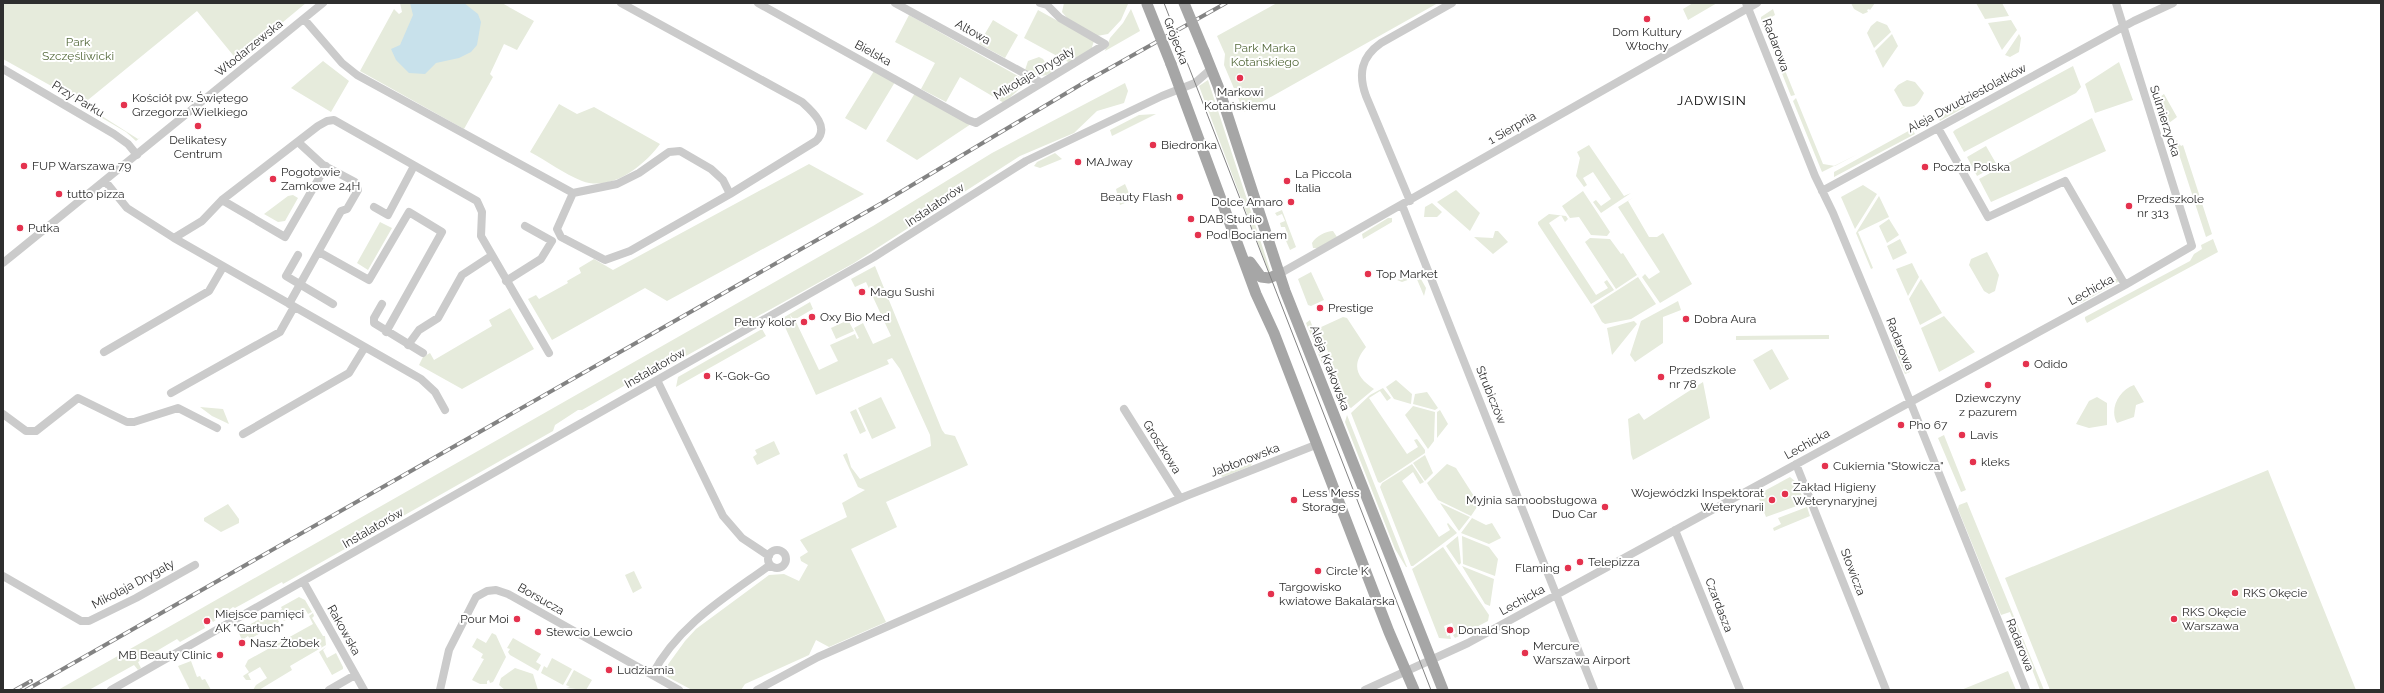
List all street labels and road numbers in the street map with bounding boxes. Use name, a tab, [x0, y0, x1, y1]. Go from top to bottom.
street label: Grójecka	[1161, 16, 1191, 66]
street label: Włodarzewska	[213, 17, 285, 79]
street label: Altowa	[953, 17, 993, 47]
street label: Radarowa	[1760, 17, 1792, 73]
street label: Bielska	[852, 37, 894, 69]
street label: Mikołaja Drygały	[991, 43, 1077, 103]
street label: Aleja Dwudziestolatków	[1905, 61, 2029, 135]
street label: Przy Parku	[49, 78, 107, 120]
street label: Sulmierzycka	[2147, 84, 2183, 158]
street label: 1 Sierpnia	[1486, 109, 1538, 147]
street label: Instalatorów	[903, 180, 967, 230]
street label: Lechicka	[2066, 272, 2116, 308]
street label: Radarowa	[1883, 316, 1917, 372]
street label: Aleja Krakowska	[1307, 323, 1353, 413]
street label: Instalatorów	[622, 345, 688, 391]
street label: Strubiczów	[1473, 364, 1509, 426]
street label: Groszkowa	[1140, 418, 1184, 476]
street label: Lechicka	[1782, 426, 1832, 462]
street label: Jabłonowska	[1209, 440, 1281, 480]
street label: Instalatorów	[340, 505, 406, 551]
street label: Słowicza	[1838, 547, 1868, 597]
street label: Mikołaja Drygały	[89, 556, 177, 612]
street label: Czardasza	[1702, 576, 1736, 634]
street label: Borsucza	[515, 580, 567, 618]
street label: Lechicka	[1497, 582, 1547, 618]
street label: Rakowska	[324, 602, 364, 658]
street label: Radarowa	[2003, 617, 2037, 673]

